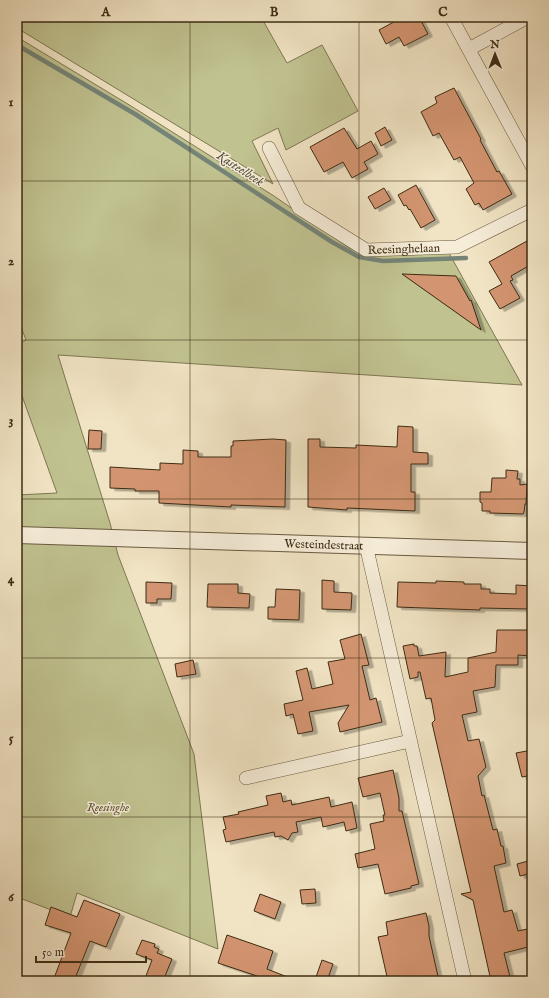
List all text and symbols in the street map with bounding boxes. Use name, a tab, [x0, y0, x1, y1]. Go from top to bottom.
text: A	[101, 4, 112, 21]
text: B	[270, 4, 279, 21]
text: C	[438, 4, 448, 21]
north arrow	[475, 34, 515, 74]
text: N	[489, 38, 500, 52]
text: 1	[9, 94, 14, 111]
water label: Kasteelbeek	[212, 147, 267, 191]
street label: Reesinghelaan	[367, 240, 441, 257]
text: 2	[8, 253, 14, 270]
text: 3	[9, 412, 14, 429]
street label: Westeindestraat	[284, 536, 364, 553]
text: 4	[8, 571, 15, 588]
text: 5	[9, 730, 14, 747]
park label: Reesinghe	[87, 800, 129, 816]
text: 6	[8, 889, 14, 906]
scale bar	[36, 938, 146, 964]
text: 50 m	[42, 945, 64, 960]

